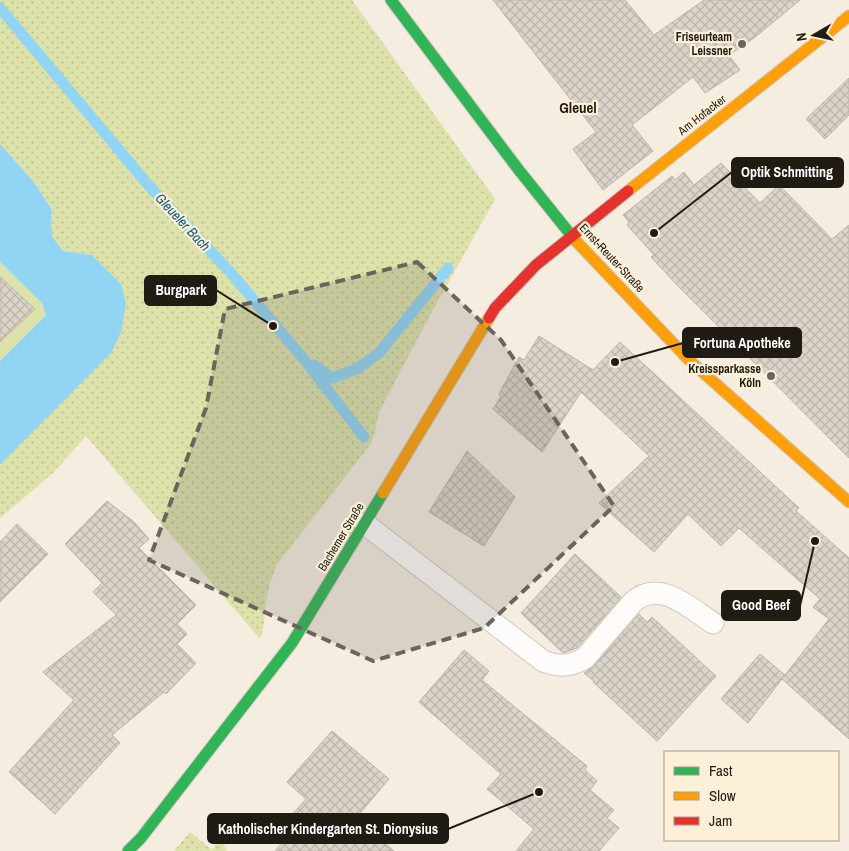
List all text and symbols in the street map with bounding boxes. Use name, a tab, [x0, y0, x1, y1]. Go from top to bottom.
north arrow	[789, 10, 839, 60]
place label: Friseurteam Leissner	[676, 29, 732, 59]
text: N	[792, 32, 811, 43]
marker: Friseurteam Leissner	[736, 38, 748, 50]
street label: Am Hofacker	[674, 91, 730, 139]
district label: Gleuel	[559, 97, 597, 118]
callout: Optik Schmitting	[732, 158, 843, 187]
text: Optik Schmitting	[741, 163, 833, 181]
water label: Gleueler Bach	[152, 189, 214, 255]
street label: Ernst-Reuter-Straße	[576, 220, 648, 296]
callout: Burgpark	[145, 276, 216, 305]
text: Burgpark	[155, 281, 207, 299]
callout: Fortuna Apotheke	[683, 328, 801, 357]
text: Fortuna Apotheke	[693, 334, 791, 352]
place label: Kreissparkasse Köln	[688, 361, 762, 391]
marker: Kreissparkasse Köln	[765, 370, 777, 382]
street label: Bachemer Straße	[314, 500, 368, 574]
callout: Good Beef	[722, 591, 800, 620]
text: Good Beef	[732, 596, 790, 614]
legend	[664, 751, 839, 841]
text: Fast	[709, 760, 733, 781]
text: Slow	[709, 785, 736, 806]
text: Jam	[709, 810, 732, 831]
callout: Katholischer Kindergarten St. Dionysius	[208, 814, 448, 843]
text: Katholischer Kindergarten St. Dionysius	[218, 820, 438, 838]

